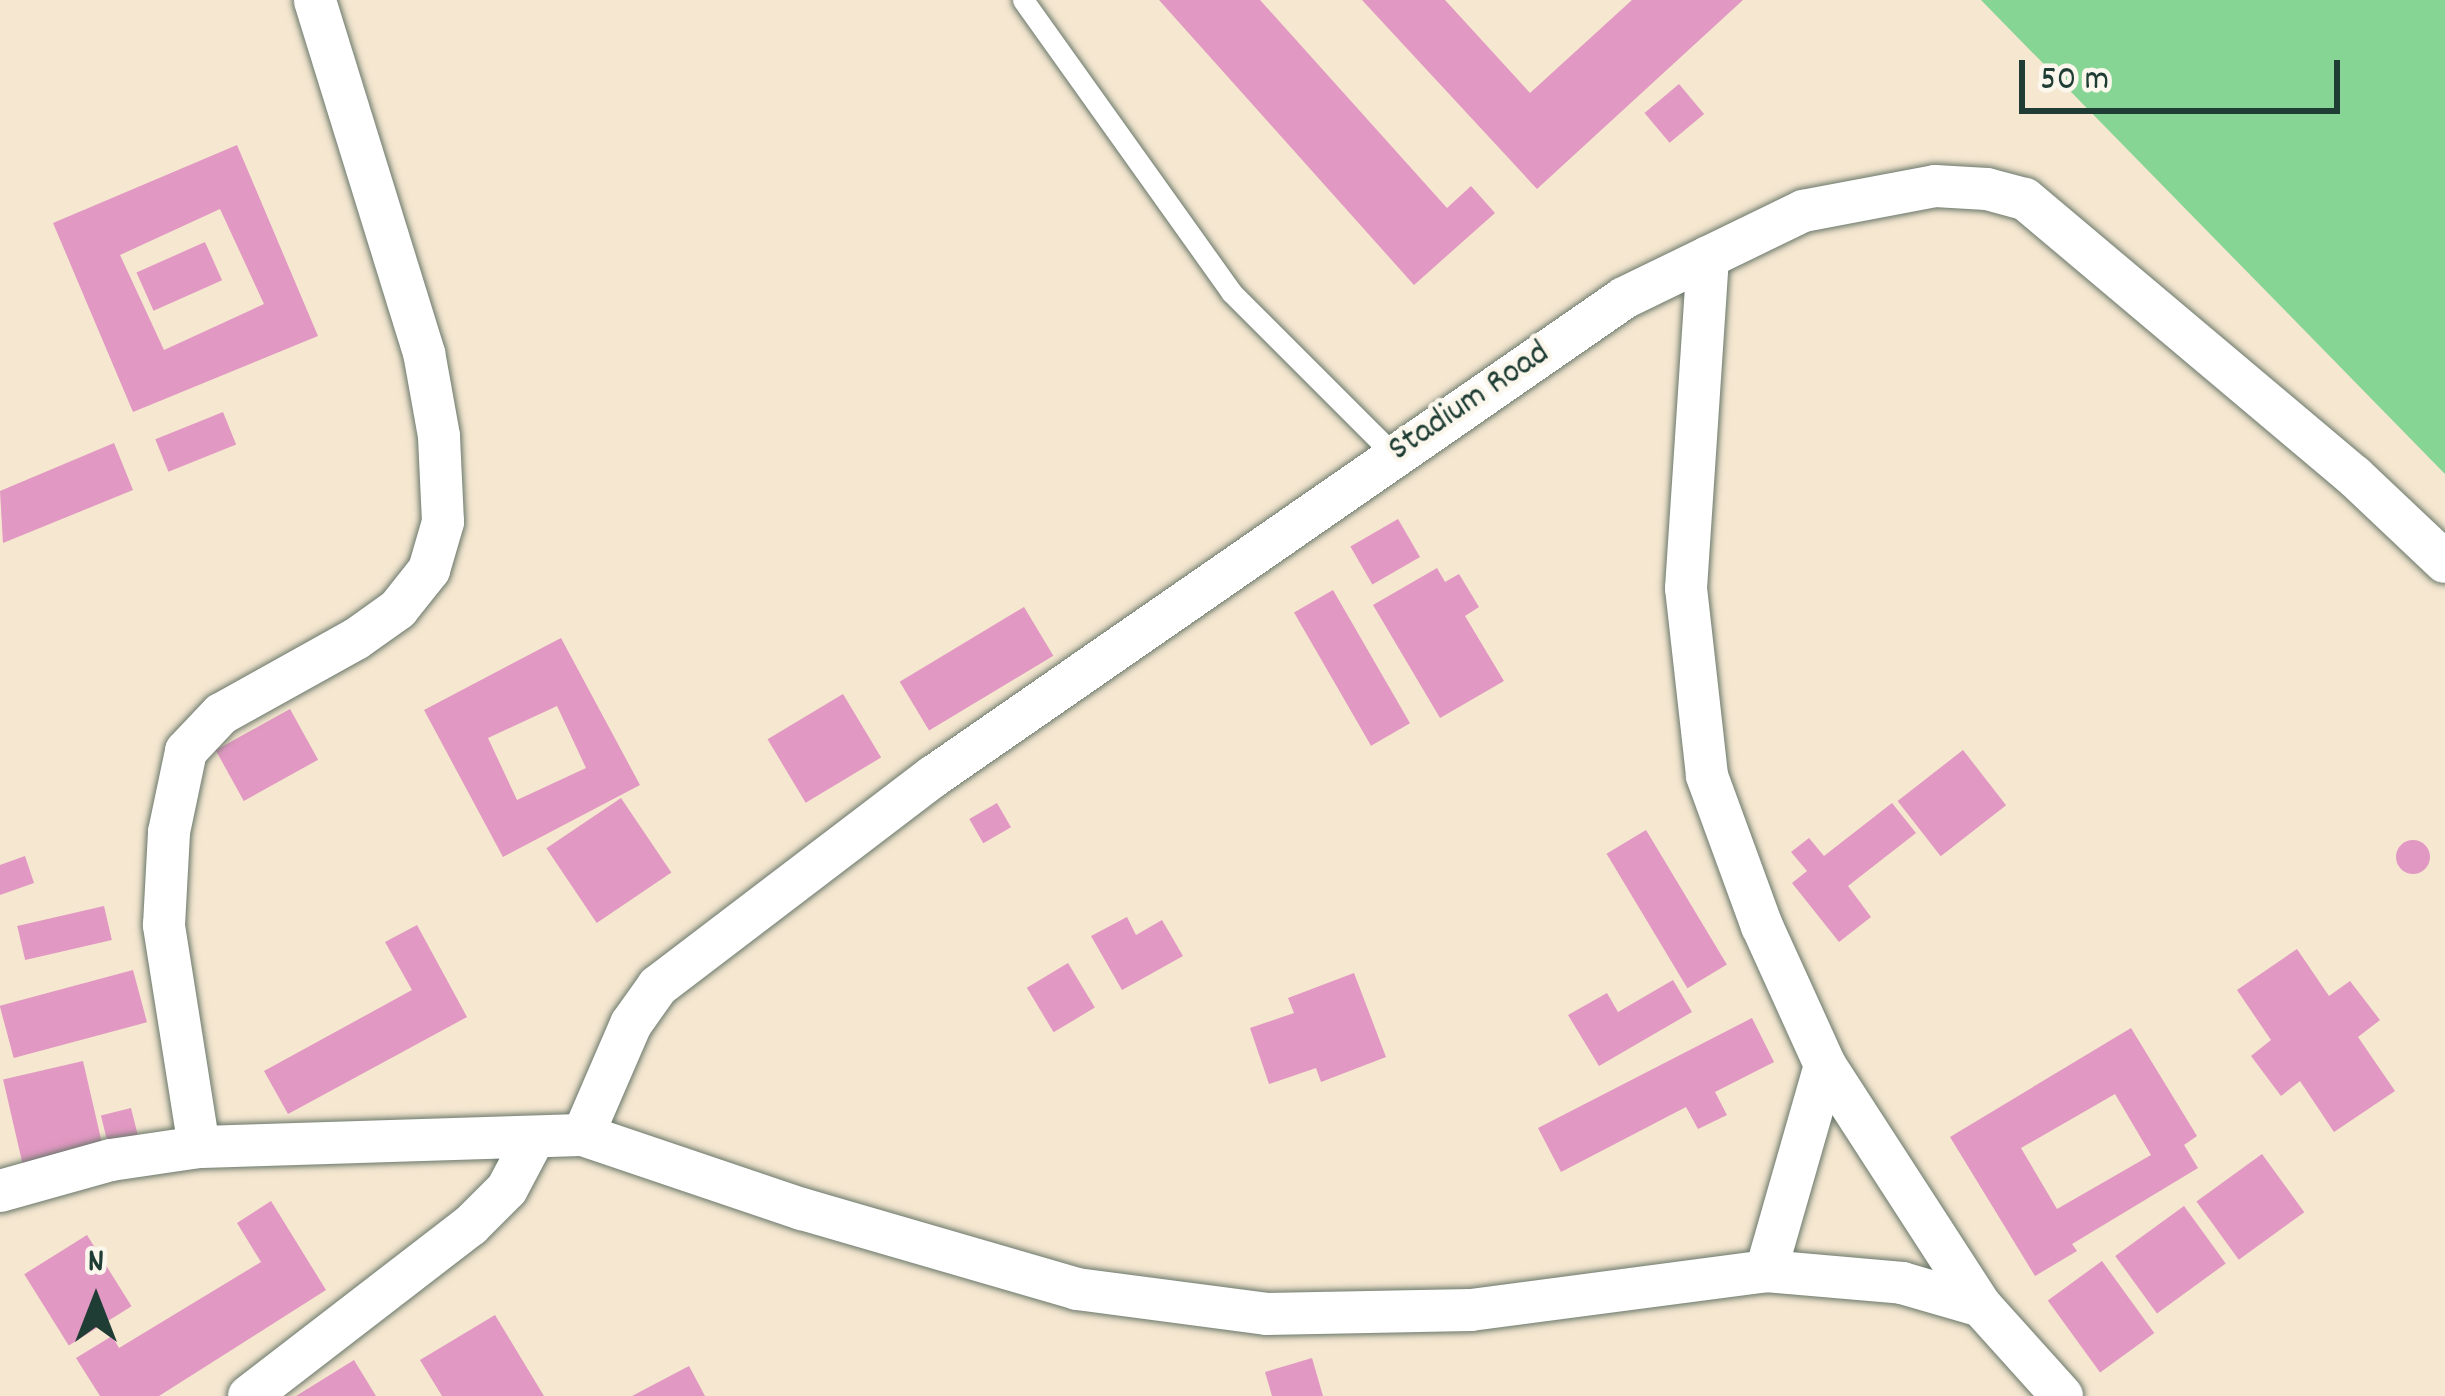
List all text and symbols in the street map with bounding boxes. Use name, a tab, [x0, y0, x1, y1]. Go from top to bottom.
scale bar	[2025, 36, 2346, 110]
text: 50 m	[2040, 55, 2109, 107]
street label: Stadium Road	[1381, 333, 1559, 473]
north arrow	[36, 1240, 156, 1360]
text: N	[88, 1240, 104, 1287]

